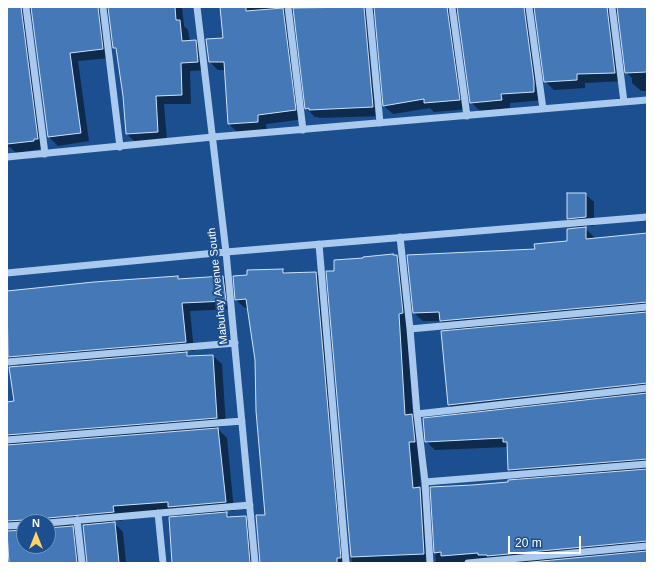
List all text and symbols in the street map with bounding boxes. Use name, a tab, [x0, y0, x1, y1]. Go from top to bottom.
street label: Mabuhay Avenue South	[205, 227, 231, 345]
north arrow	[16, 514, 56, 554]
text: N	[32, 517, 40, 529]
scale bar	[510, 528, 583, 554]
text: 20 m	[515, 536, 542, 550]

